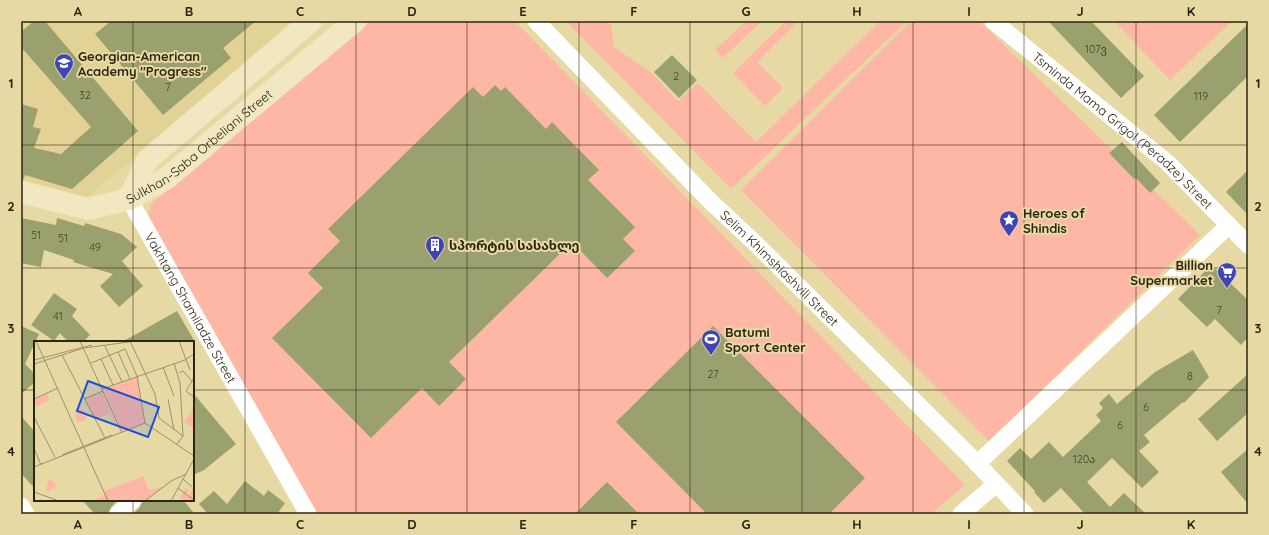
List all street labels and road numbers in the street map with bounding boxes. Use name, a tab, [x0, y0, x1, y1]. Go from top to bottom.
street label: Tsminda Mama Grigol (Peradze) Street	[1029, 48, 1216, 212]
street label: Sulkhan-Saba Orbeliani Street	[123, 86, 275, 207]
street label: Selim Khimshiashvili Street	[717, 207, 842, 329]
street label: Vakhtang Shamiladze Street	[142, 229, 240, 386]

